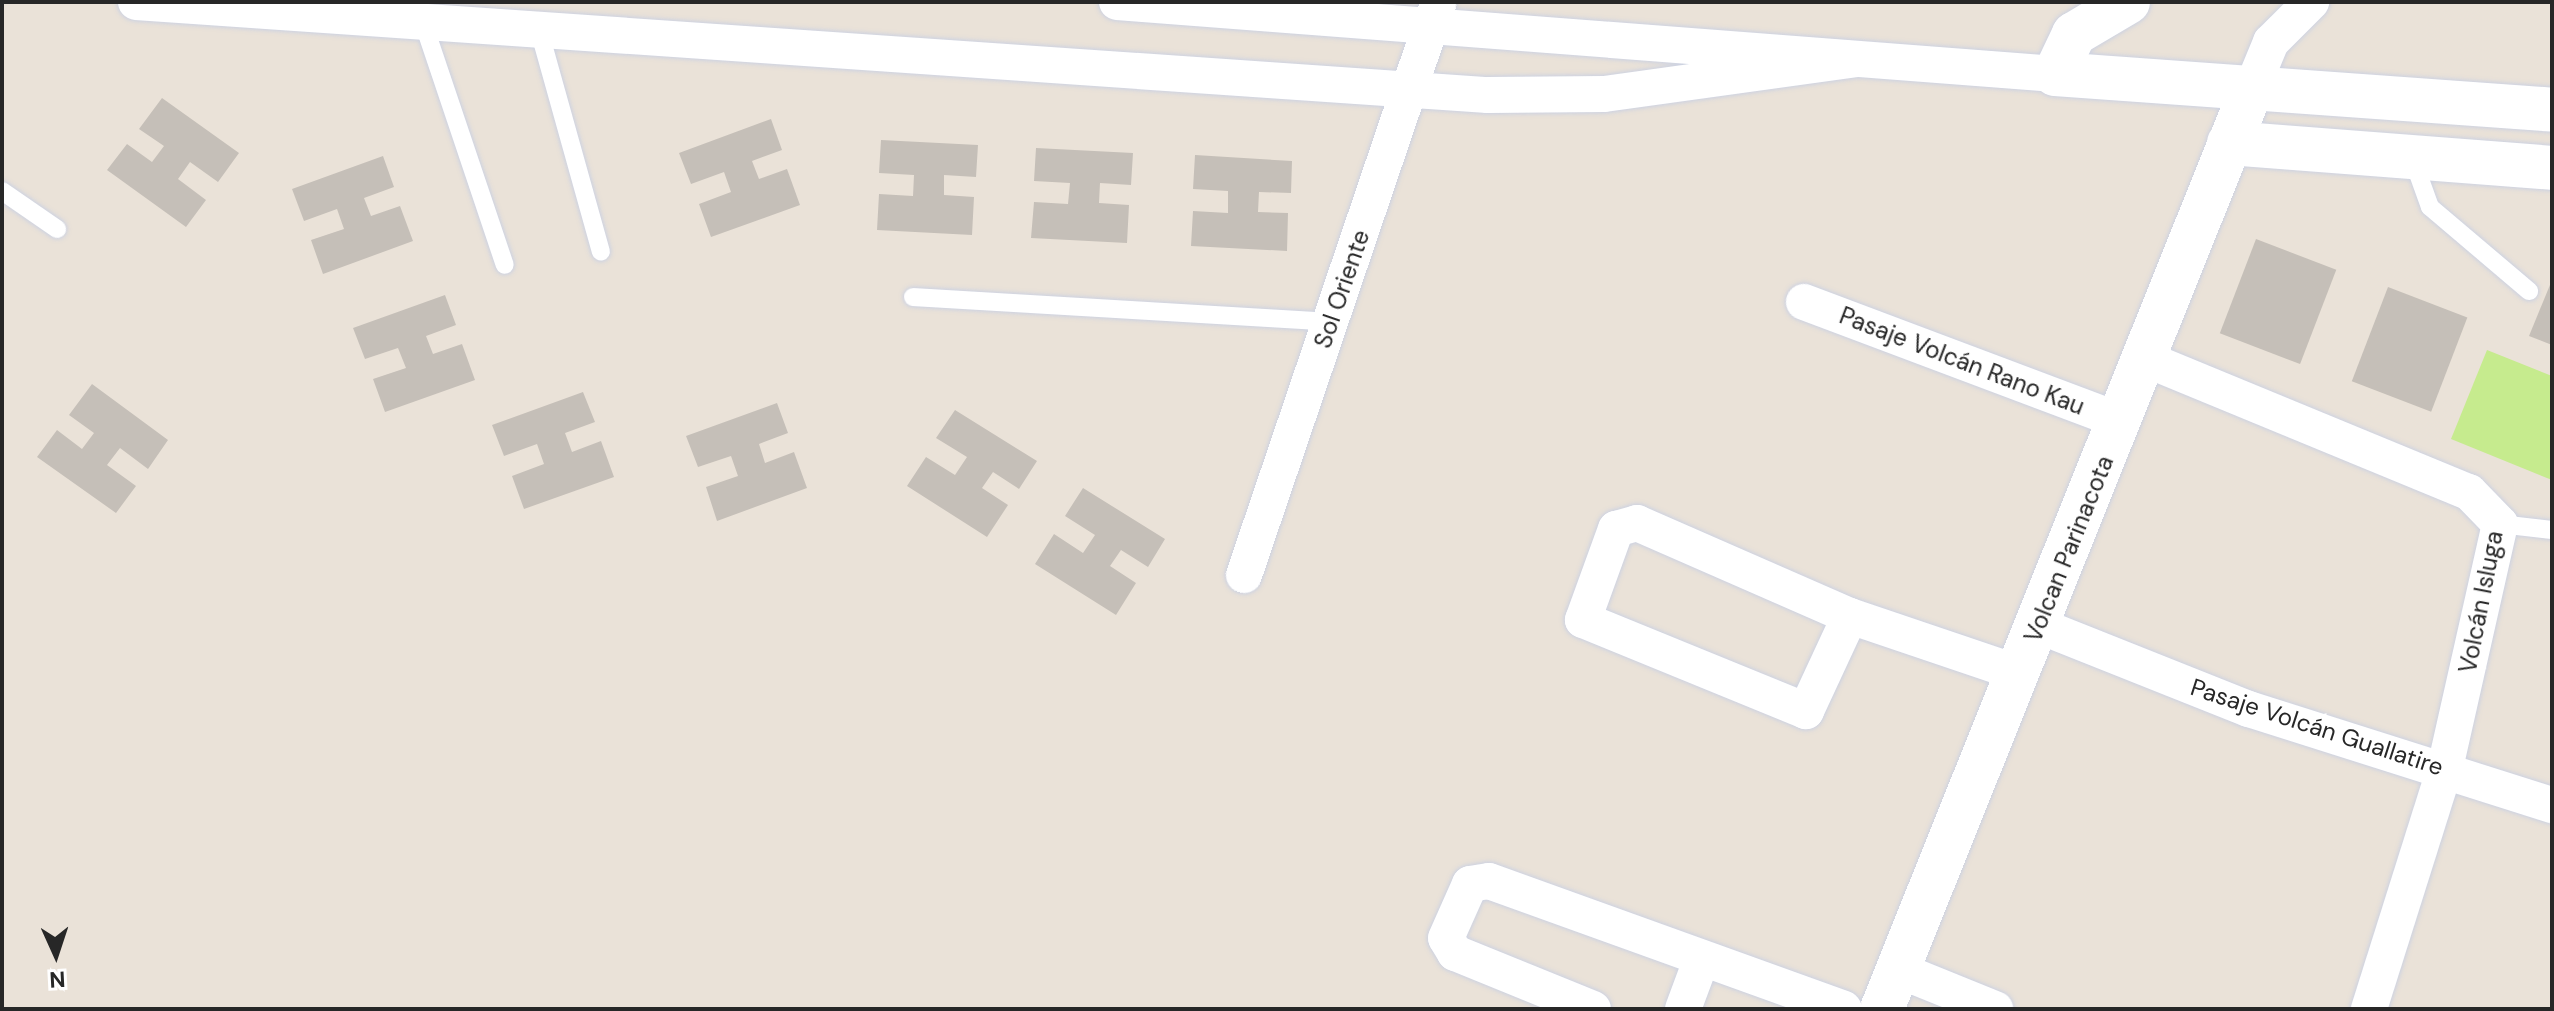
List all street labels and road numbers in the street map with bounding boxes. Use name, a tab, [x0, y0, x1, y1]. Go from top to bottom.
street label: Sol Oriente	[1308, 226, 1376, 352]
street label: Pasaje Volcán Rano Kau	[1835, 301, 2089, 421]
street label: Volcan Parinacota	[2018, 451, 2120, 647]
street label: Volcán Isluga	[2453, 528, 2509, 676]
street label: Pasaje Volcán Guallatire	[2187, 673, 2447, 781]

